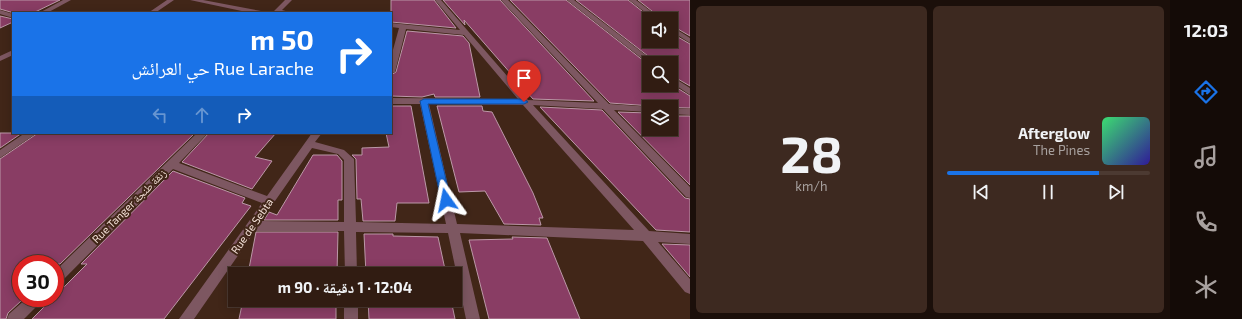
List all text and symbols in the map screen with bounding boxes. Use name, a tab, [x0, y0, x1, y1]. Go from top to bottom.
map controls	[642, 12, 678, 136]
button: sound	[642, 12, 678, 48]
text: 12:03	[1184, 19, 1228, 41]
text: 50 m	[250, 22, 314, 56]
icon: right	[328, 28, 380, 80]
button: search	[642, 56, 678, 92]
text: Rue Larache حي العرائش	[132, 57, 314, 79]
pin	[507, 61, 541, 102]
icon: arrive	[513, 67, 535, 89]
icon: directions	[1192, 78, 1220, 106]
button: layers	[642, 100, 678, 136]
icon: left	[149, 104, 171, 126]
icon: ahead	[191, 104, 213, 126]
icon: right	[233, 104, 255, 126]
text: 28	[780, 121, 843, 183]
text: Afterglow	[1018, 124, 1090, 142]
text: The Pines	[1033, 142, 1090, 158]
icon: music	[1192, 143, 1220, 171]
street label: Rue Tanger زنقة طنجة	[89, 166, 168, 245]
text: km/h	[795, 178, 828, 194]
position arrow	[425, 179, 467, 221]
icon: previous	[970, 181, 992, 203]
icon: pause	[1037, 181, 1059, 203]
icon: next	[1105, 181, 1127, 203]
street label: Rue de Sebta	[228, 195, 275, 256]
icon: phone	[1192, 208, 1220, 236]
speed limit sign: 30	[12, 255, 64, 307]
icon: climate	[1192, 273, 1220, 301]
text: 12:04 · 1 دقيقة · 90 m	[278, 278, 412, 296]

